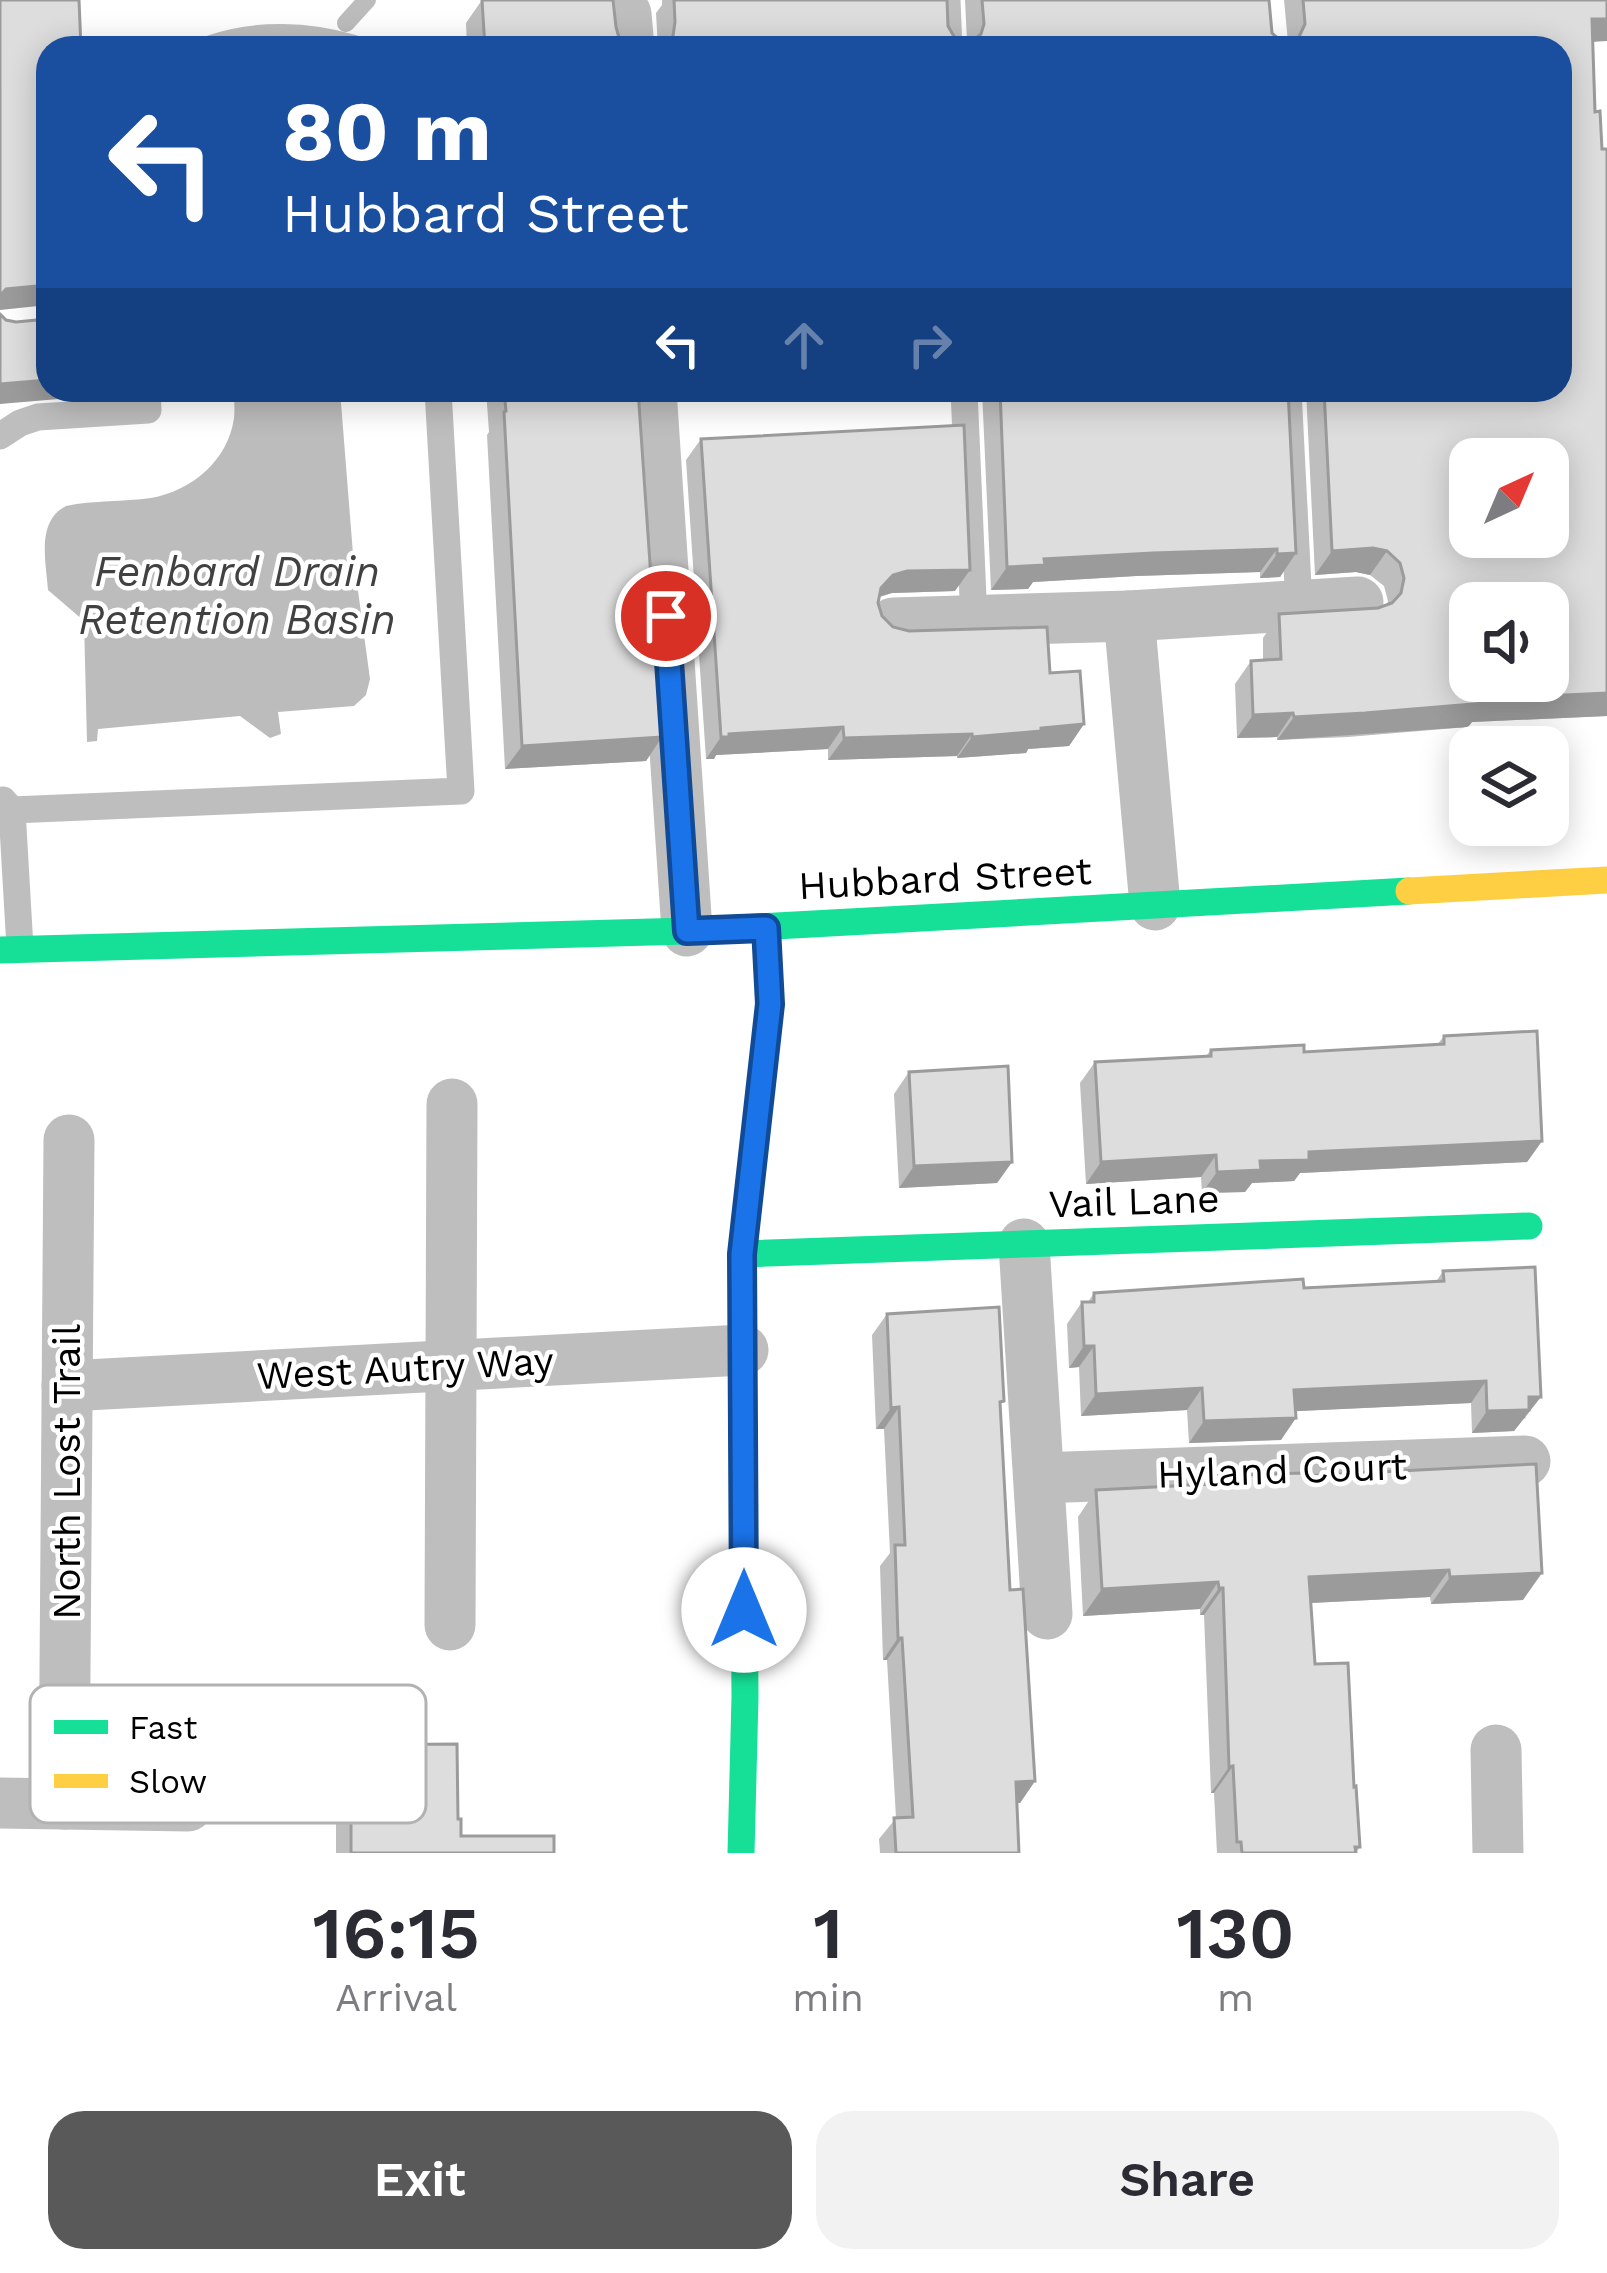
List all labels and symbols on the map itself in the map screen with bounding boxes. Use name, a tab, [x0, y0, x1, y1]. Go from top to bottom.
north arrow	[1449, 438, 1569, 558]
water label: Fenbard Drain Retention Basin	[78, 547, 396, 644]
pin	[615, 565, 717, 667]
street label: Hubbard Street	[797, 848, 1093, 908]
street label: Vail Lane	[1048, 1176, 1220, 1226]
street label: North Lost Trail	[44, 1324, 89, 1620]
street label: West Autry Way	[255, 1338, 555, 1398]
street label: Hyland Court	[1156, 1443, 1408, 1497]
position arrow	[681, 1547, 807, 1673]
legend	[30, 1685, 426, 1823]
text: Fast	[129, 1708, 198, 1747]
text: Slow	[129, 1762, 207, 1801]

